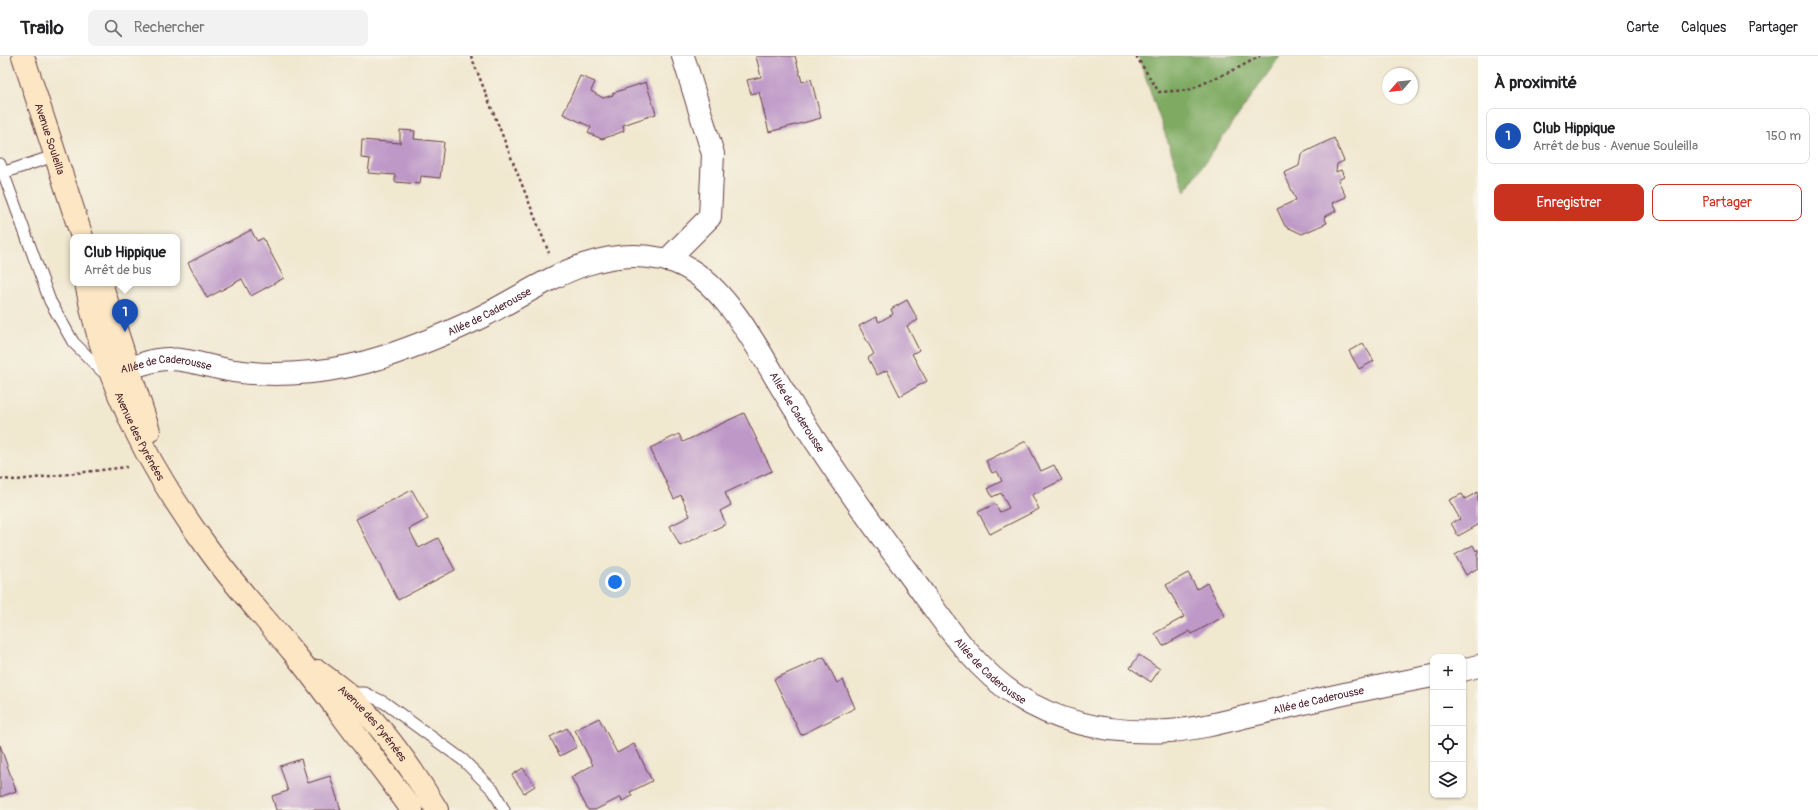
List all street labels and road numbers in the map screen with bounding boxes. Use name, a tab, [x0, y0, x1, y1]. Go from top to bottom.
street label: Avenue Souleilla	[32, 101, 68, 176]
street label: Allée de Caderousse	[445, 284, 534, 338]
street label: Allée de Caderousse	[120, 352, 213, 375]
street label: Allée de Caderousse	[767, 369, 828, 455]
street label: Avenue des Pyrénées	[112, 390, 168, 483]
street label: Allée de Caderousse	[952, 635, 1029, 707]
street label: Avenue des Pyrénées	[336, 682, 410, 764]
street label: Allée de Caderousse	[1272, 683, 1366, 717]

